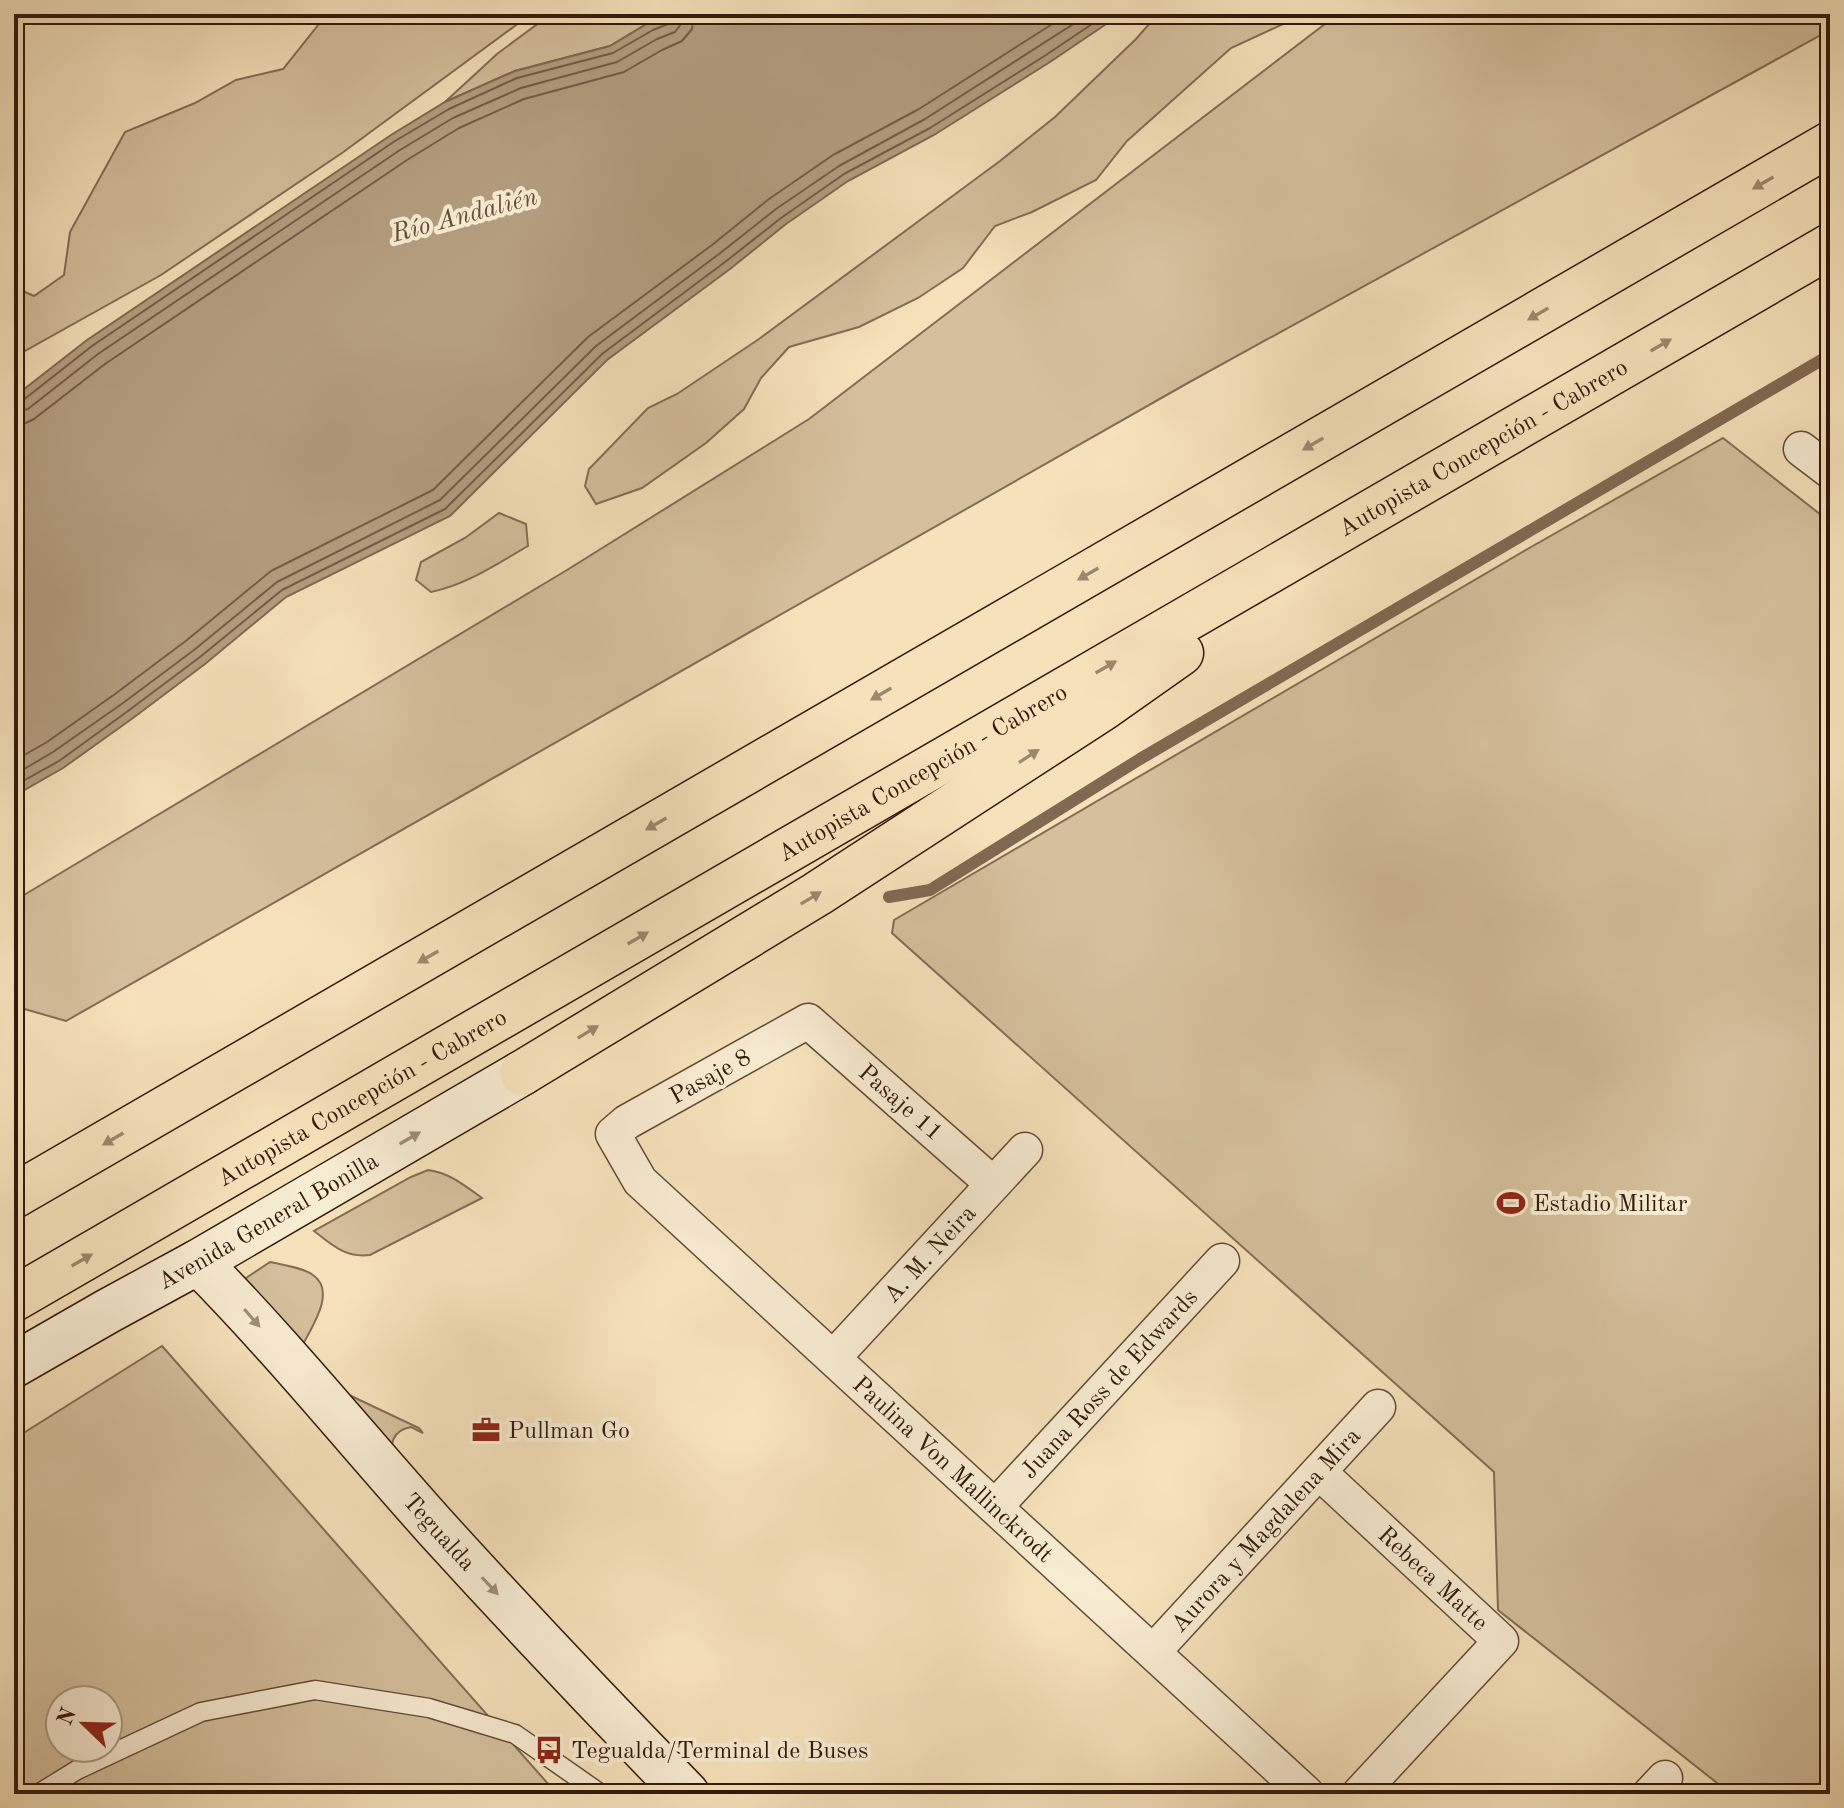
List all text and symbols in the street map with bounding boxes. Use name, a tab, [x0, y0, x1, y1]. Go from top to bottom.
one-way arrow	[1751, 176, 1774, 190]
water label: Río Andalién	[388, 184, 540, 248]
one-way arrow	[1526, 307, 1549, 321]
one-way arrow	[1650, 338, 1672, 352]
street label: Autopista Concepción - Cabrero	[1335, 356, 1633, 542]
one-way arrow	[1301, 437, 1324, 451]
one-way arrow	[1076, 567, 1099, 581]
one-way arrow	[1095, 660, 1117, 674]
street label: Autopista Concepción - Cabrero	[775, 681, 1072, 867]
one-way arrow	[870, 687, 892, 701]
one-way arrow	[1018, 750, 1040, 764]
one-way arrow	[645, 817, 668, 831]
one-way arrow	[800, 891, 822, 905]
one-way arrow	[627, 931, 650, 945]
one-way arrow	[417, 950, 439, 964]
street label: Autopista Concepción - Cabrero	[214, 1006, 511, 1192]
one-way arrow	[577, 1026, 599, 1040]
street label: Pasaje 8	[666, 1046, 756, 1110]
street label: Pasaje 11	[853, 1061, 946, 1146]
one-way arrow	[399, 1131, 421, 1145]
one-way arrow	[102, 1132, 124, 1146]
street label: Avenida General Bonilla	[155, 1149, 383, 1295]
sports icon: Estadio Militar	[1496, 1188, 1526, 1218]
place label: Estadio Militar	[1533, 1193, 1688, 1217]
street label: A. M. Neira	[880, 1202, 981, 1308]
one-way arrow	[70, 1253, 93, 1267]
street label: Juana Ross de Edwards	[1018, 1286, 1203, 1484]
one-way arrow	[243, 1308, 260, 1328]
street label: Paulina Von Mallinckrodt	[847, 1373, 1057, 1568]
office icon: Pullman Go	[471, 1415, 501, 1445]
place label: Pullman Go	[508, 1420, 630, 1444]
street label: Aurora y Magdalena Mira	[1167, 1424, 1366, 1638]
street label: Tegualda	[397, 1490, 479, 1576]
street label: Rebeca Matte	[1372, 1523, 1492, 1636]
one-way arrow	[480, 1576, 498, 1595]
north arrow	[44, 1684, 124, 1764]
text: N	[54, 1705, 81, 1729]
bus stop icon: Tegualda/Terminal de Buses	[534, 1735, 564, 1765]
place label: Tegualda/Terminal de Buses	[571, 1740, 868, 1764]

